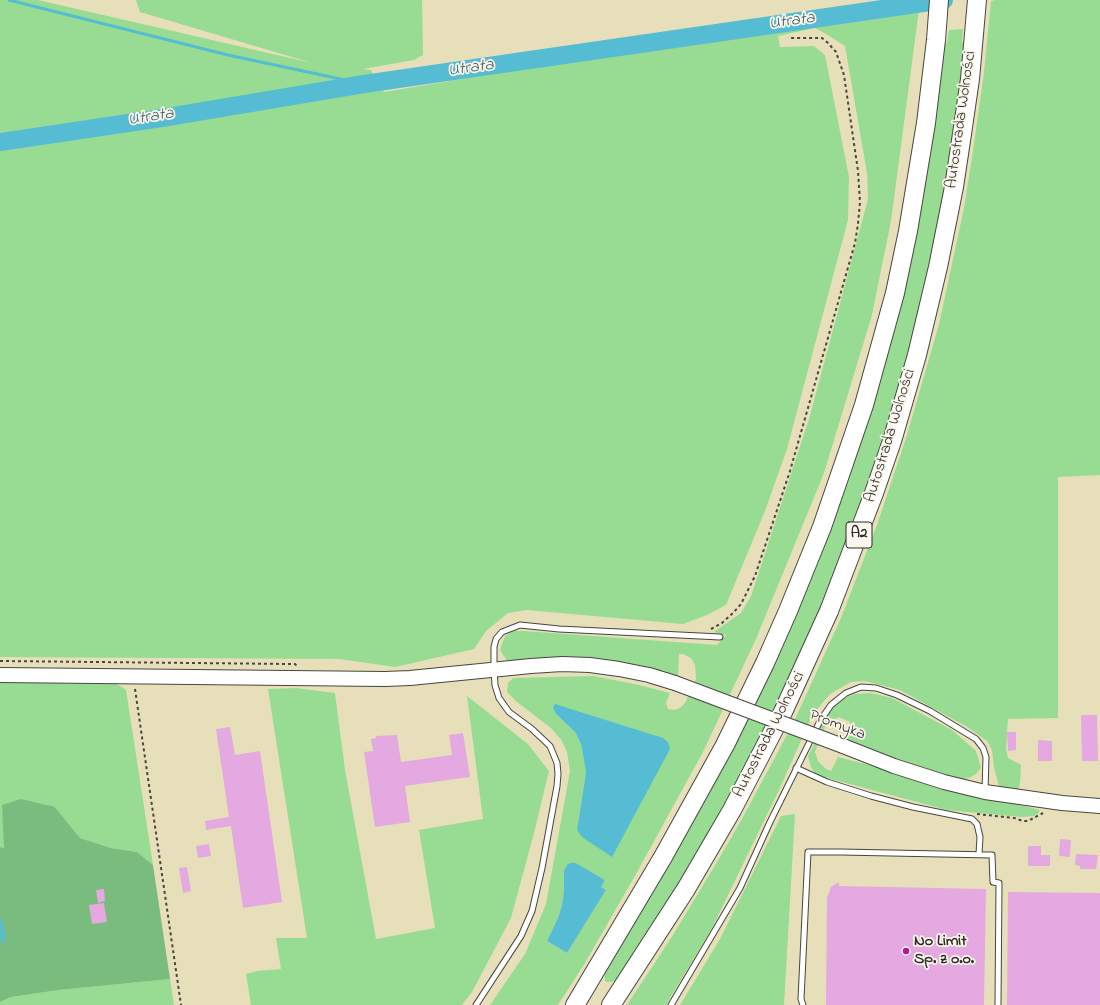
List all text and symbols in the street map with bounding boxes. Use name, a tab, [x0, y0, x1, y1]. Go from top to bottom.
water label: Utrata	[768, 9, 816, 35]
street label: Autostrada Wolności	[943, 50, 981, 190]
water label: Utrata	[447, 56, 495, 82]
water label: Utrata	[127, 104, 175, 132]
street label: Autostrada Wolności	[862, 367, 920, 505]
road number: A2	[846, 522, 872, 548]
street label: Autostrada Wolności	[730, 669, 810, 801]
street label: Promyka	[806, 707, 868, 745]
place label: No Limit Sp. z o.o.	[914, 932, 974, 970]
marker: No Limit Sp. z o.o.	[901, 946, 911, 956]

